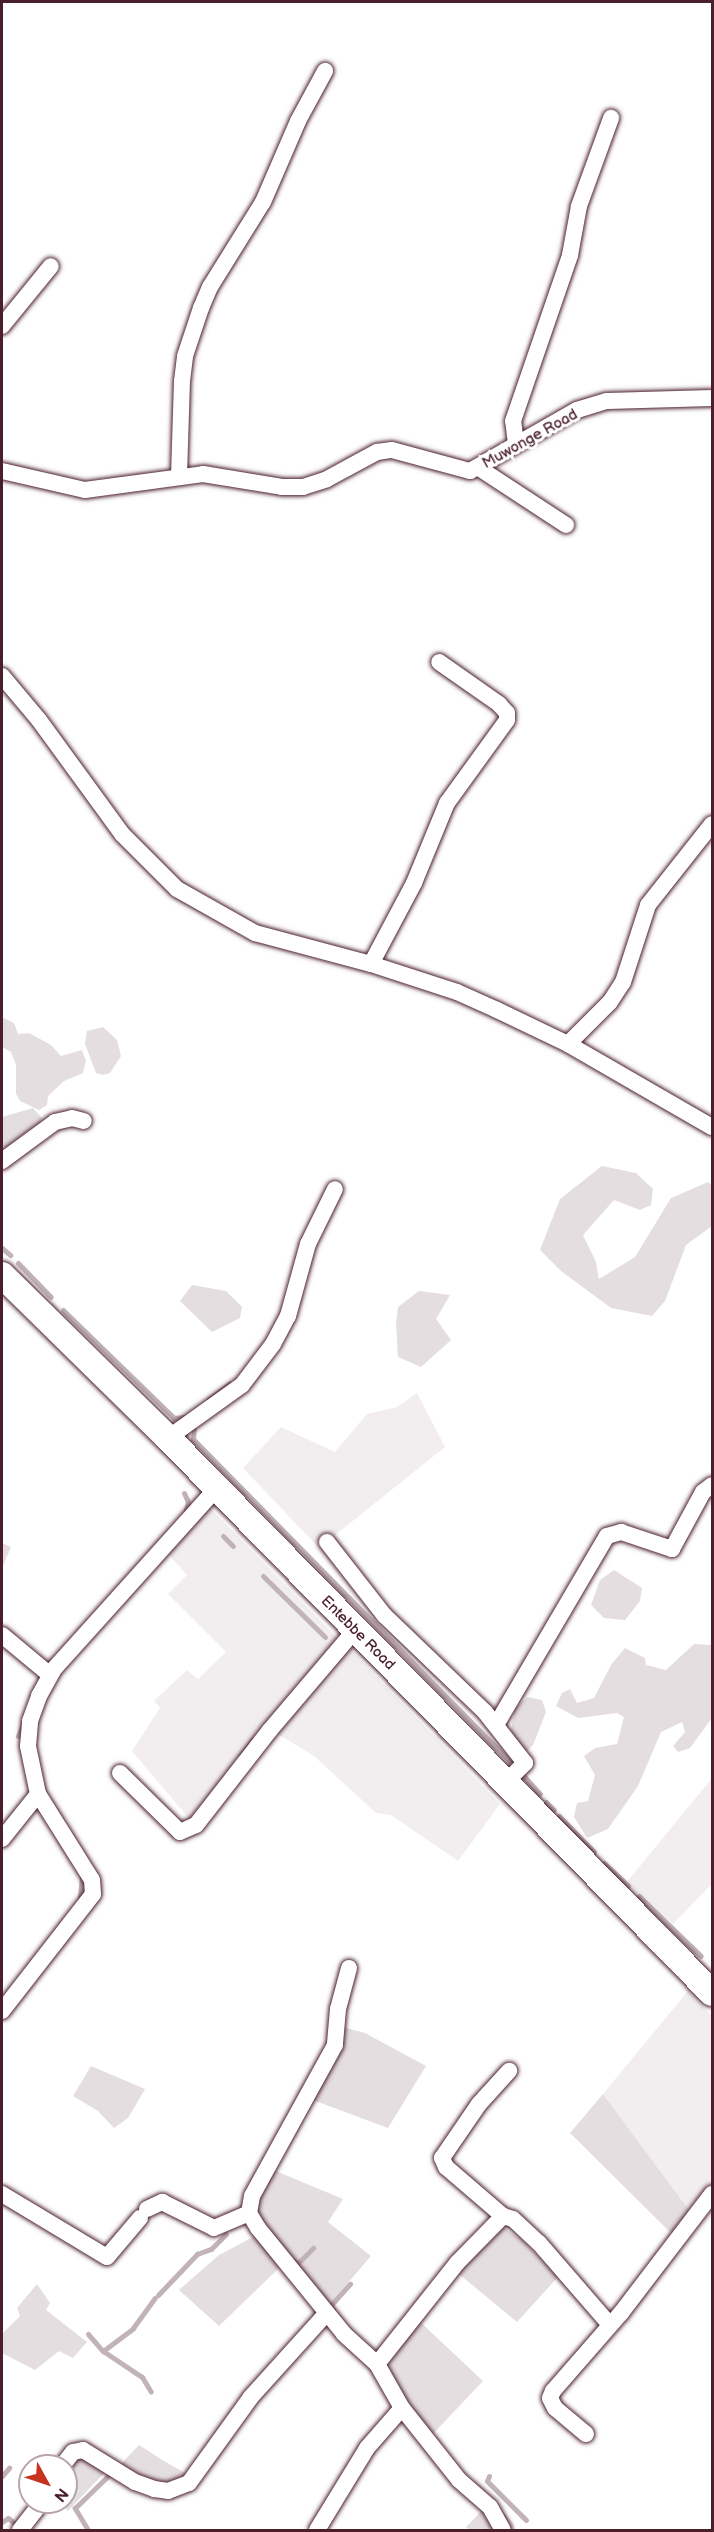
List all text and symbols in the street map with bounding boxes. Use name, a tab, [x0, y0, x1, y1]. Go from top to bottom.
street label: Muwonge Road	[479, 405, 581, 473]
street label: Entebbe Road	[317, 1592, 399, 1674]
north arrow	[18, 2454, 78, 2514]
text: N	[49, 2484, 72, 2505]

